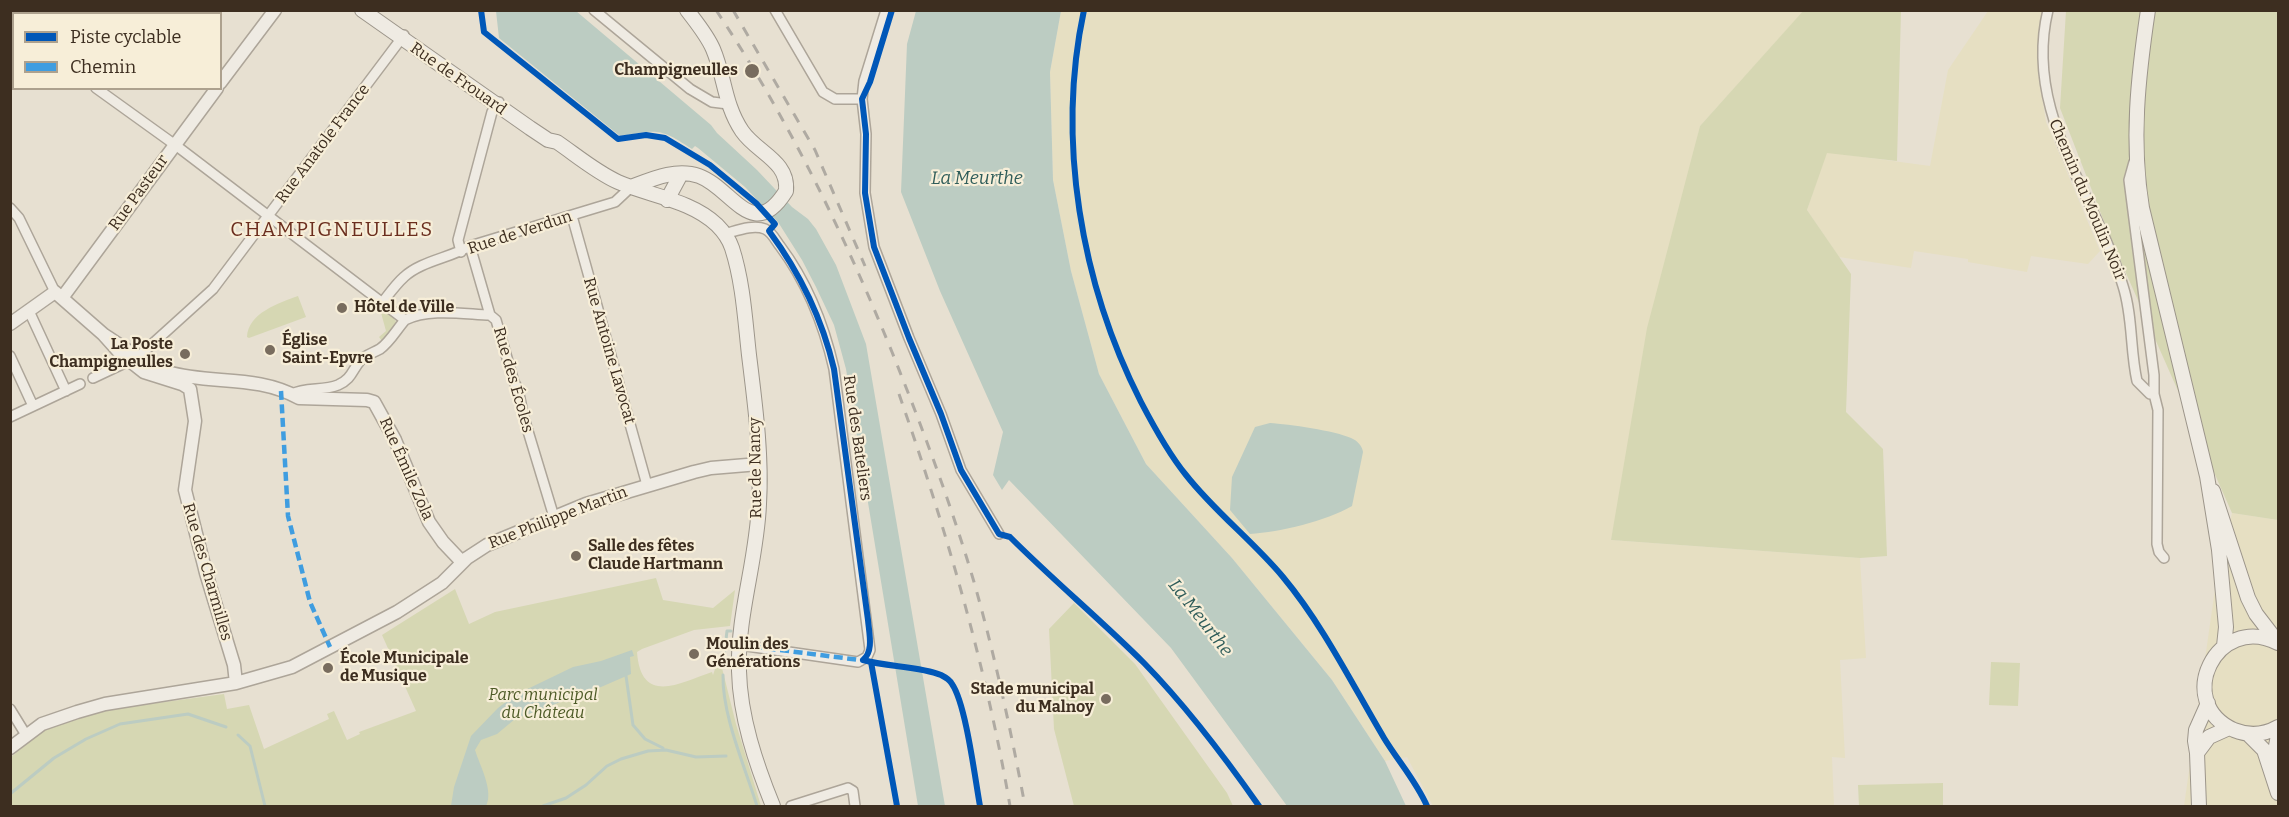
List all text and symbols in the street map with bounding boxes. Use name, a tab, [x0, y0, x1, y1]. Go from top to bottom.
legend	[12, 12, 222, 90]
text: Piste cyclable	[70, 26, 181, 48]
street label: Rue de Frouard	[406, 39, 510, 119]
text: Chemin	[70, 56, 136, 78]
place label: Champigneulles	[614, 61, 738, 81]
marker: Champigneulles	[743, 62, 761, 80]
street label: Rue Anatole France	[272, 81, 374, 207]
street label: Chemin du Moulin Noir	[2044, 116, 2130, 284]
street label: Rue Pasteur	[105, 151, 173, 235]
water label: La Meurthe	[931, 168, 1023, 190]
street label: Rue de Verdun	[465, 207, 575, 259]
district label: CHAMPIGNEULLES	[230, 218, 434, 242]
street label: Rue Antoine Lavocat	[579, 275, 639, 427]
place label: Hôtel de Ville	[354, 298, 454, 318]
marker: Hôtel de Ville	[335, 301, 349, 315]
street label: Rue des Écoles	[489, 325, 537, 435]
place label: Église Saint-Epvre	[282, 331, 373, 369]
place label: La Poste Champigneulles	[49, 335, 173, 373]
marker: Église Saint-Epvre	[263, 343, 277, 357]
marker: La Poste Champigneulles	[178, 347, 192, 361]
street label: Rue des Bateliers	[839, 374, 875, 502]
street label: Rue Émile Zola	[375, 415, 437, 523]
street label: Rue de Nancy	[746, 417, 766, 519]
street label: Rue Philippe Martin	[486, 483, 630, 553]
street label: Rue des Charmilles	[178, 501, 236, 643]
place label: Salle des fêtes Claude Hartmann	[588, 537, 723, 575]
marker: Salle des fêtes Claude Hartmann	[569, 549, 583, 563]
water label: La Meurthe	[1163, 575, 1237, 661]
place label: Moulin des Générations	[706, 635, 800, 673]
marker: Moulin des Générations	[687, 647, 701, 661]
place label: École Municipale de Musique	[340, 649, 468, 687]
marker: École Municipale de Musique	[321, 661, 335, 675]
place label: Stade municipal du Malnoy	[970, 680, 1094, 718]
park label: Parc municipal du Château	[488, 686, 598, 724]
marker: Stade municipal du Malnoy	[1099, 692, 1113, 706]

